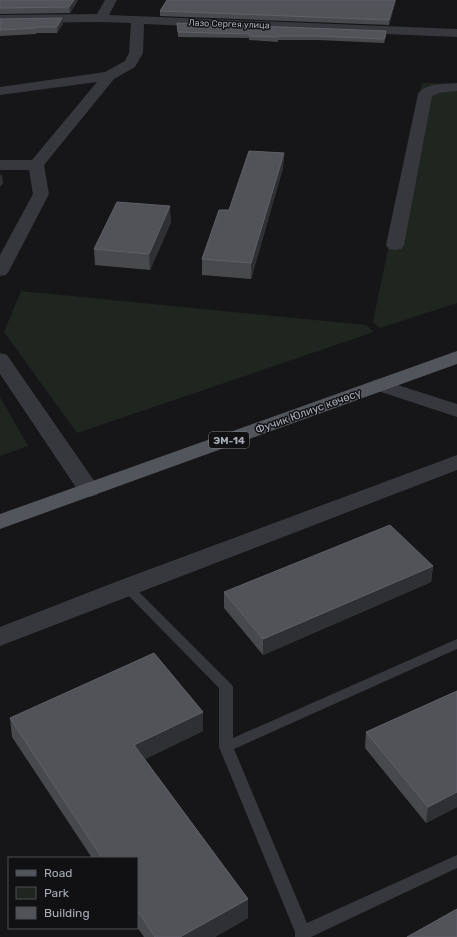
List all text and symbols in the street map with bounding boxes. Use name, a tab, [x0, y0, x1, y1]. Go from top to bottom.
street label: Лазо Сергея улица	[188, 18, 270, 30]
street label: Фучик Юлиус көчөсү	[254, 386, 363, 437]
road number: ЭМ-14	[209, 432, 249, 448]
legend	[8, 857, 138, 929]
text: Road	[44, 866, 72, 880]
text: Park	[44, 886, 70, 900]
text: Building	[44, 906, 90, 920]

